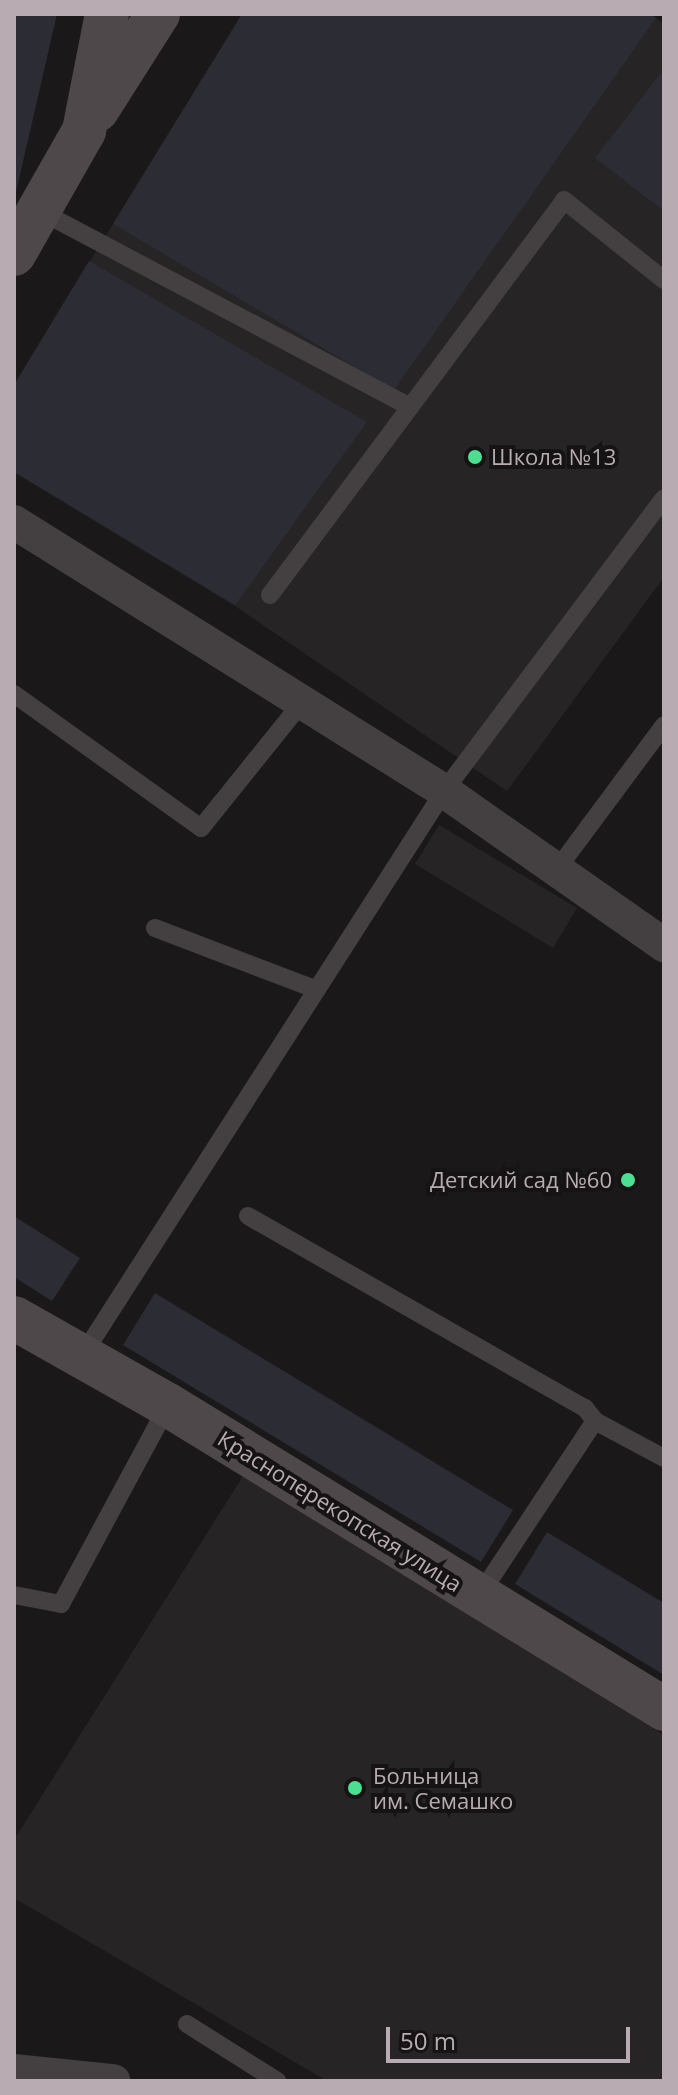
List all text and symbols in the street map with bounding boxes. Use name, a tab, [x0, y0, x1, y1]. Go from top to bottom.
place label: Школа №13	[491, 444, 616, 470]
marker: Школа №13	[466, 448, 484, 466]
place label: Детский сад №60	[430, 1167, 612, 1193]
marker: Детский сад №60	[619, 1171, 637, 1189]
street label: Красноперекопская улица	[213, 1425, 467, 1597]
place label: Больница им. Семашко	[373, 1762, 513, 1814]
marker: Больница им. Семашко	[344, 1777, 366, 1799]
scale bar	[390, 2011, 634, 2061]
text: 50 m	[400, 2024, 456, 2057]

